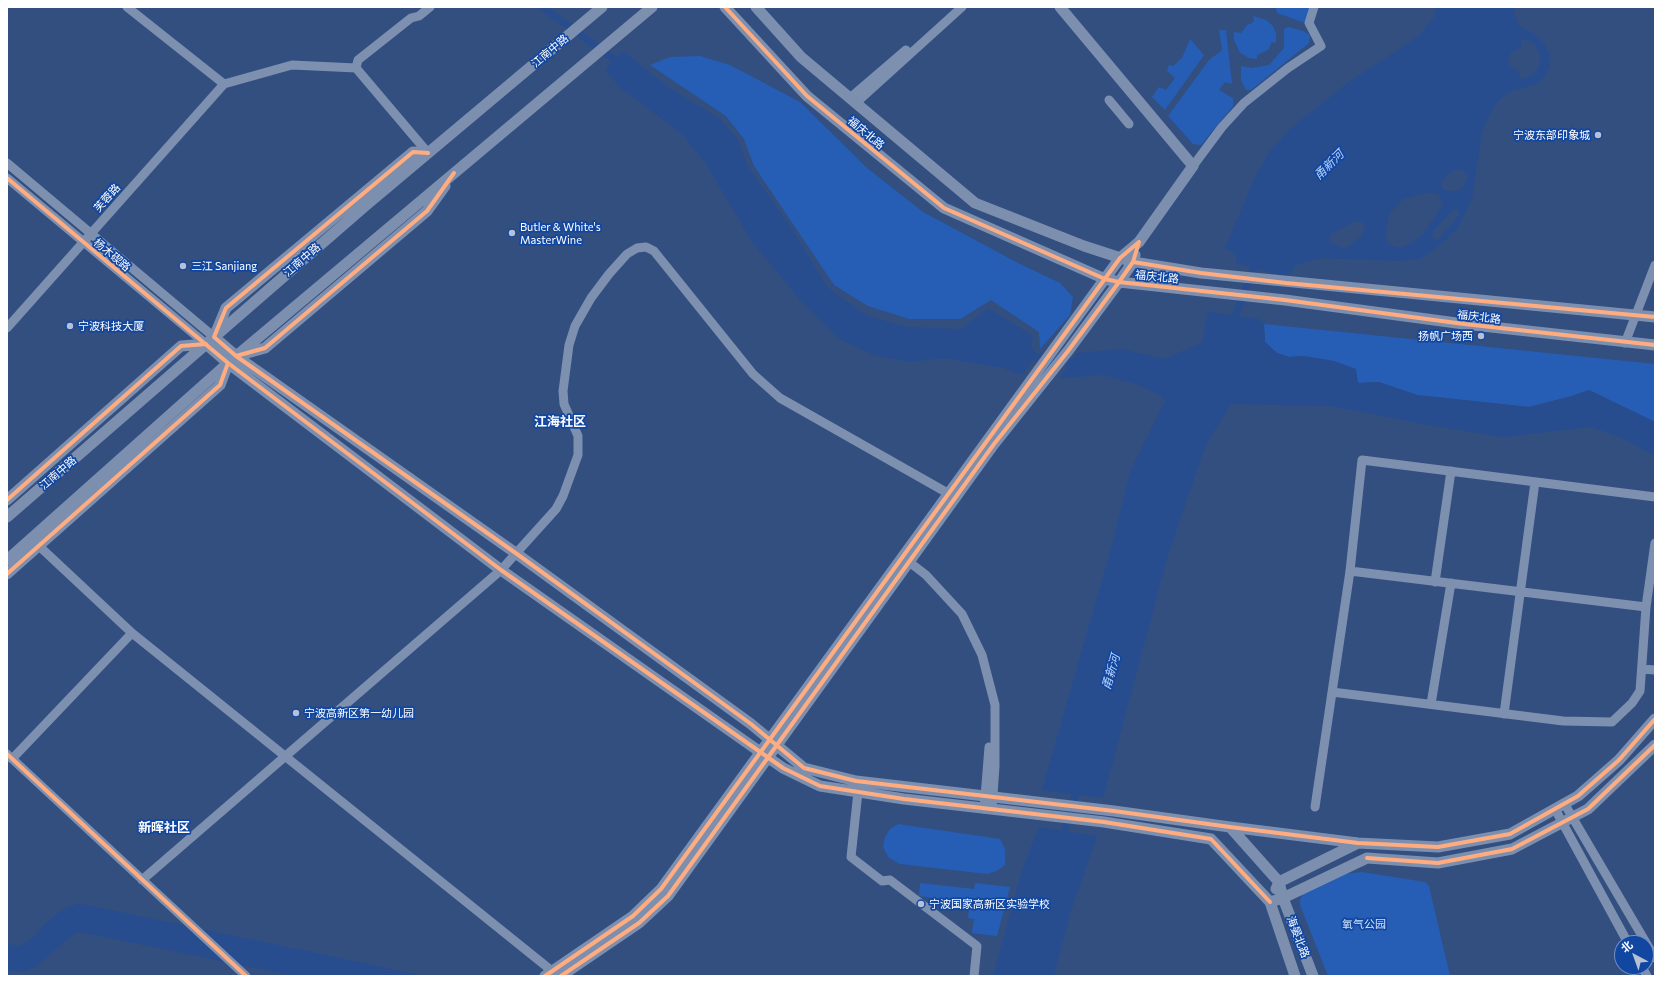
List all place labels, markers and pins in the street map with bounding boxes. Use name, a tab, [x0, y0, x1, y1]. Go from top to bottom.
place label: 宁波东部印象城	[1513, 128, 1590, 142]
marker: 宁波东部印象城	[1593, 130, 1603, 140]
place label: Butler & White's MasterWine	[520, 220, 601, 246]
marker: Butler & White's MasterWine	[507, 228, 517, 238]
place label: 三江 Sanjiang	[191, 259, 257, 273]
marker: 三江 Sanjiang	[178, 261, 188, 271]
place label: 宁波科技大厦	[78, 319, 144, 333]
marker: 宁波科技大厦	[65, 321, 75, 331]
place label: 扬帆广场西	[1418, 329, 1473, 343]
marker: 扬帆广场西	[1476, 331, 1486, 341]
place label: 宁波高新区第一幼儿园	[304, 706, 414, 720]
marker: 宁波高新区第一幼儿园	[291, 708, 301, 718]
place label: 宁波国家高新区实验学校	[929, 897, 1050, 911]
marker: 宁波国家高新区实验学校	[916, 899, 926, 909]

